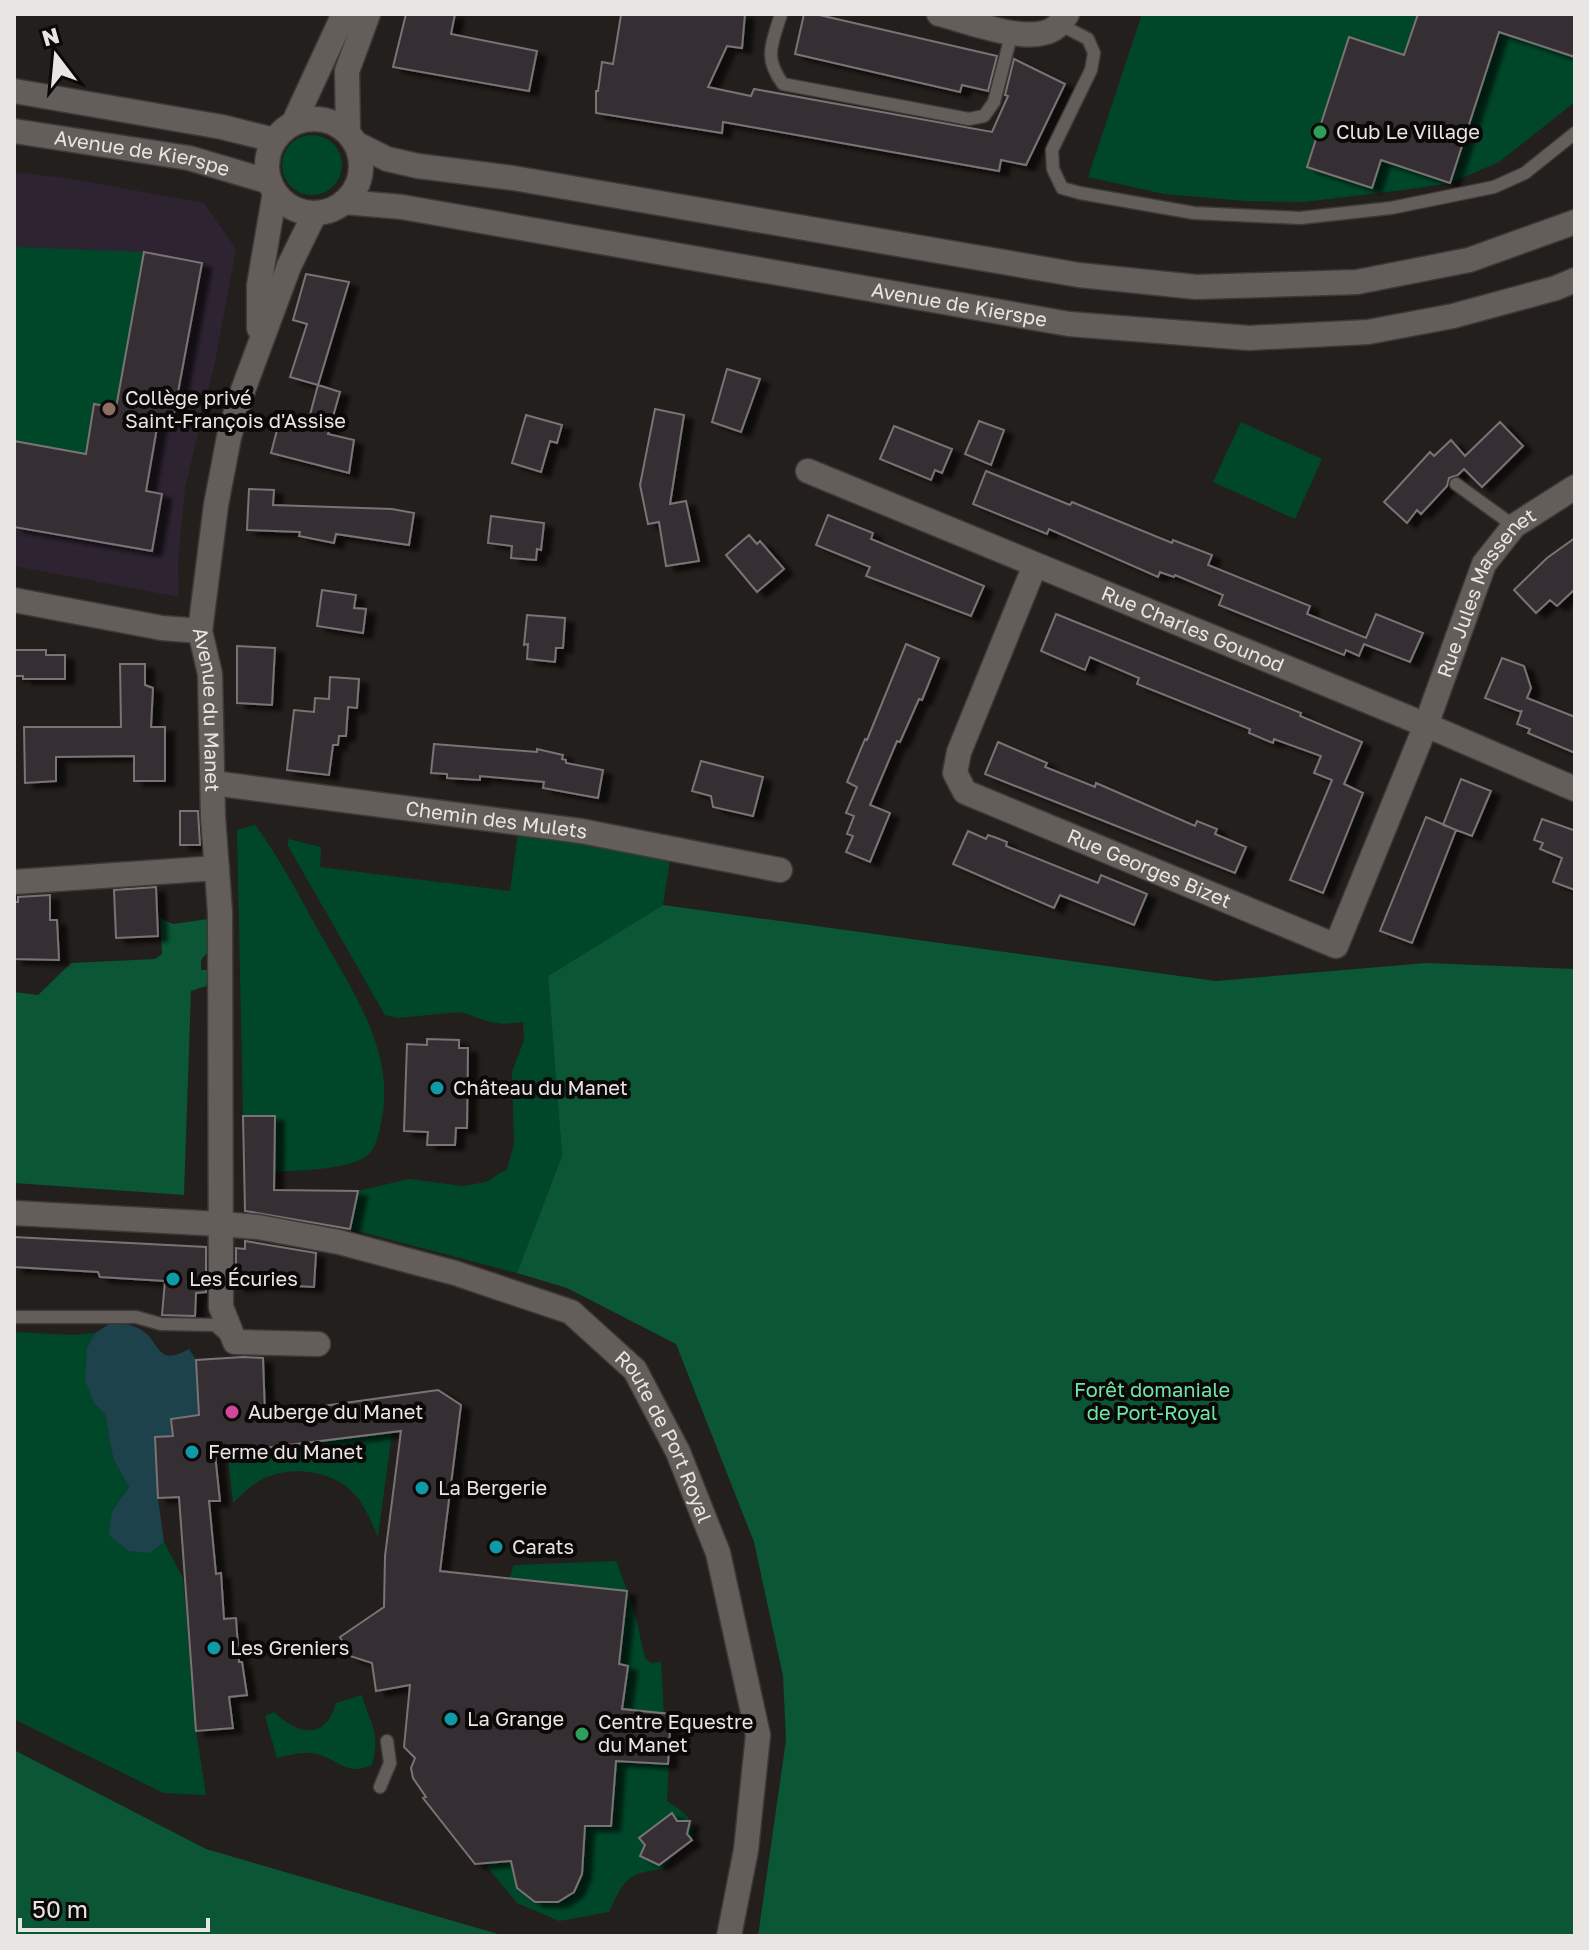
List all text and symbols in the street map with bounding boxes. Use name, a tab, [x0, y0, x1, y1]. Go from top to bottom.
north arrow	[16, 16, 96, 96]
text: N	[39, 21, 62, 52]
place label: Club Le Village	[1336, 119, 1480, 143]
marker: Club Le Village	[1311, 123, 1329, 141]
street label: Avenue de Kierspe	[53, 124, 233, 180]
street label: Avenue de Kierspe	[870, 277, 1049, 331]
place label: Collège privé Saint-François d'Assise	[125, 385, 346, 432]
marker: Collège privé Saint-François d'Assise	[100, 400, 118, 418]
street label: Rue Jules Massenet	[1431, 502, 1540, 681]
street label: Rue Charles Gounod	[1098, 580, 1288, 676]
street label: Avenue du Manet	[189, 625, 225, 792]
street label: Chemin des Mulets	[404, 795, 590, 843]
street label: Rue Georges Bizet	[1064, 823, 1235, 912]
place label: Château du Manet	[453, 1075, 628, 1099]
marker: Château du Manet	[428, 1079, 446, 1097]
place label: Les Écuries	[189, 1266, 298, 1290]
marker: Les Écuries	[164, 1270, 182, 1288]
street label: Route de Port Royal	[611, 1345, 718, 1526]
park label: Forêt domaniale de Port-Royal	[1074, 1377, 1230, 1424]
place label: Auberge du Manet	[248, 1399, 423, 1423]
marker: Auberge du Manet	[223, 1403, 241, 1421]
place label: Ferme du Manet	[208, 1439, 363, 1463]
marker: Ferme du Manet	[183, 1443, 201, 1461]
place label: La Bergerie	[438, 1475, 547, 1499]
marker: La Bergerie	[413, 1479, 431, 1497]
place label: Carats	[512, 1534, 574, 1558]
marker: Carats	[487, 1538, 505, 1556]
place label: Les Greniers	[230, 1635, 349, 1659]
marker: Les Greniers	[205, 1639, 223, 1657]
place label: La Grange	[467, 1706, 564, 1730]
place label: Centre Equestre du Manet	[598, 1709, 753, 1756]
marker: La Grange	[442, 1710, 460, 1728]
marker: Centre Equestre du Manet	[573, 1725, 591, 1743]
scale bar	[20, 1882, 208, 1932]
text: 50 m	[32, 1894, 88, 1923]

